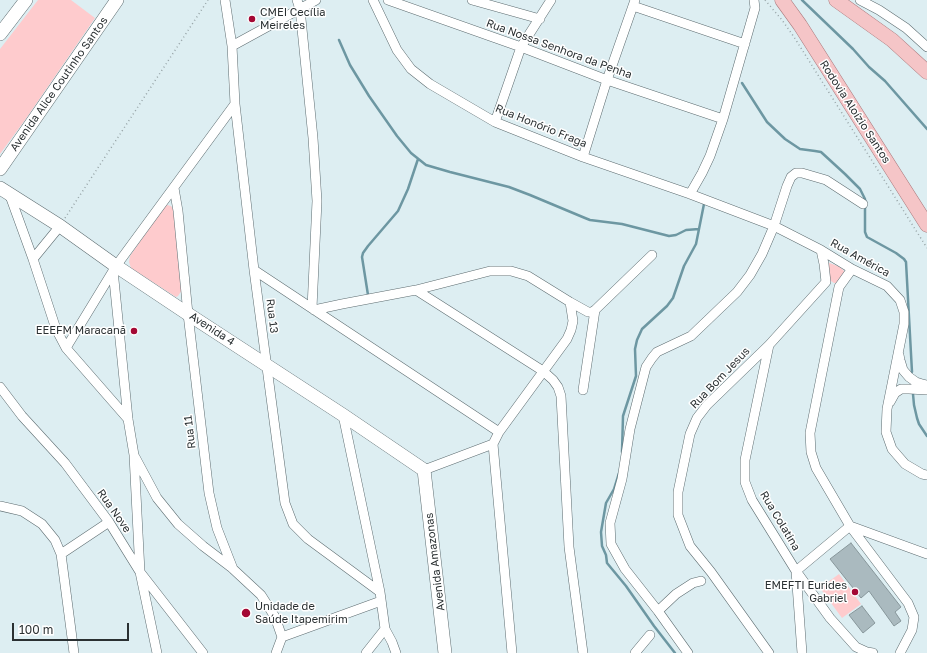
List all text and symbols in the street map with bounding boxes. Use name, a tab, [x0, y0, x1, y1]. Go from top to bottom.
place label: CMEI Cecília Meireles	[260, 6, 326, 32]
street label: Avenida Alice Coutinho Santos	[7, 14, 111, 154]
marker: CMEI Cecília Meireles	[247, 14, 257, 24]
street label: Rua Nossa Senhora da Penha	[484, 16, 634, 82]
street label: Rodovia Aloízio Santos	[817, 58, 893, 166]
street label: Rua Honório Fraga	[493, 102, 589, 150]
street label: Rua América	[828, 236, 892, 280]
street label: Rua 13	[263, 298, 281, 334]
street label: Avenida 4	[187, 310, 237, 348]
place label: EEEFM Maracanã	[36, 324, 126, 338]
marker: EEEFM Maracanã	[129, 326, 139, 336]
street label: Rua Bom Jesus	[687, 345, 753, 411]
street label: Rua 11	[181, 415, 199, 449]
street label: Rua Nove	[94, 487, 134, 535]
street label: Rua Colatina	[757, 489, 803, 553]
street label: Avenida Amazonas	[422, 512, 448, 612]
place label: EMEFTI Eurides Gabriel	[765, 579, 847, 605]
marker: EMEFTI Eurides Gabriel	[850, 587, 860, 597]
place label: Unidade de Saúde Itapemirim	[255, 600, 348, 626]
marker: Unidade de Saúde Itapemirim	[240, 607, 252, 619]
scale bar	[14, 615, 131, 641]
text: 100 m	[19, 622, 53, 637]

